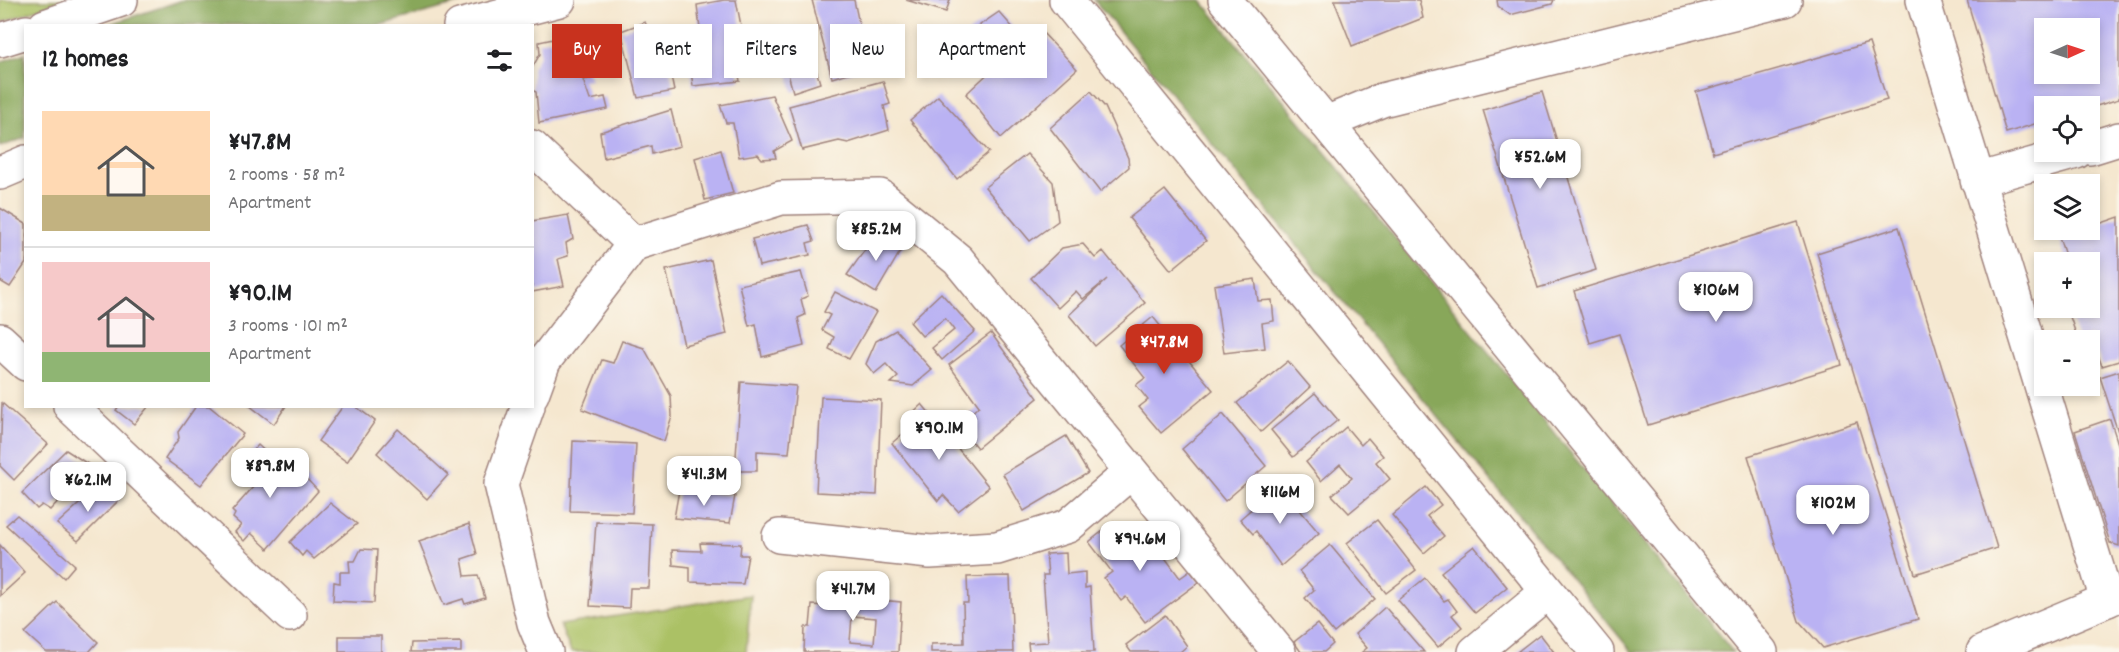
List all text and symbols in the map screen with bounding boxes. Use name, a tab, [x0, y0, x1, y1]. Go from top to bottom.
north arrow	[2034, 18, 2100, 84]
map controls	[2034, 18, 2100, 396]
chip: Buy	[552, 24, 622, 78]
chip: Rent	[634, 24, 712, 78]
chip: Filters	[724, 24, 818, 78]
chip: New	[830, 24, 905, 78]
chip: Apartment	[917, 24, 1047, 78]
text: 12 homes	[42, 42, 129, 79]
icon: filters	[483, 44, 516, 77]
button: locate	[2034, 96, 2100, 162]
text: ¥47.8M	[228, 125, 291, 162]
icon: home	[90, 135, 162, 207]
pin: ¥52.6M	[1491, 139, 1589, 190]
text: ¥52.6M	[1514, 144, 1566, 172]
text: 2 rooms · 58 m²	[228, 162, 345, 190]
button: layers	[2034, 174, 2100, 240]
text: Apartment	[228, 190, 311, 218]
pin: ¥85.2M	[827, 211, 925, 262]
text: ¥85.2M	[851, 216, 901, 244]
button: +	[2034, 252, 2100, 318]
pin: ¥106M	[1674, 272, 1758, 323]
text: ¥90.1M	[228, 276, 292, 313]
text: ¥106M	[1693, 277, 1739, 305]
icon: home	[90, 286, 162, 358]
text: 3 rooms · 101 m²	[228, 313, 348, 341]
pin: ¥47.8M	[1115, 324, 1213, 375]
text: ¥47.8M	[1140, 329, 1188, 357]
button: −	[2034, 330, 2100, 396]
text: Apartment	[228, 341, 311, 369]
pin: ¥90.1M	[890, 410, 988, 461]
text: ¥90.1M	[914, 415, 964, 443]
pin: ¥89.8M	[221, 448, 319, 499]
text: ¥89.8M	[245, 453, 295, 481]
pin: ¥41.3M	[655, 456, 753, 507]
text: ¥41.3M	[681, 461, 727, 489]
pin: ¥62.1M	[39, 462, 137, 513]
text: ¥62.1M	[64, 467, 112, 495]
pin: ¥116M	[1238, 474, 1322, 525]
text: ¥116M	[1260, 479, 1300, 507]
pin: ¥102M	[1791, 485, 1875, 536]
text: ¥102M	[1810, 490, 1856, 518]
pin: ¥94.6M	[1091, 521, 1189, 572]
text: ¥94.6M	[1114, 526, 1166, 554]
pin: ¥41.7M	[804, 571, 902, 622]
text: ¥41.7M	[830, 576, 876, 604]

